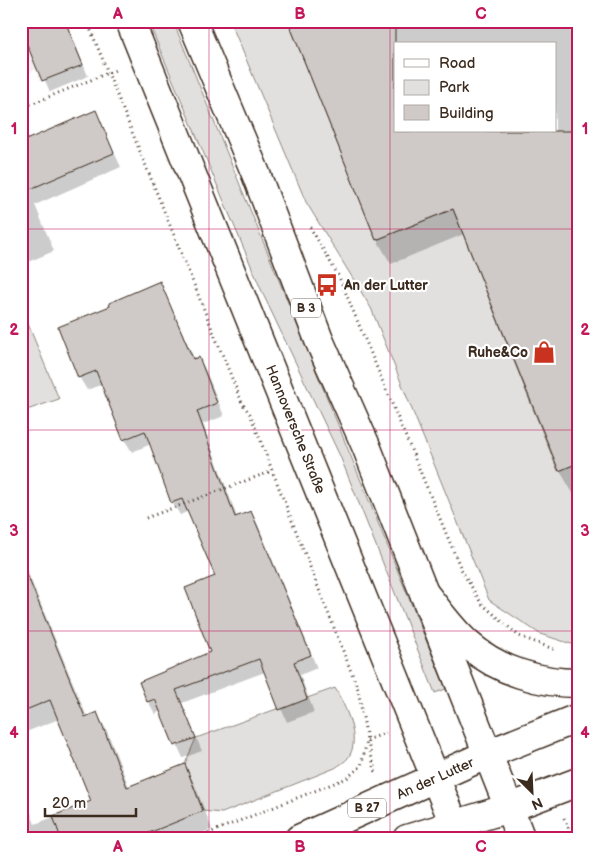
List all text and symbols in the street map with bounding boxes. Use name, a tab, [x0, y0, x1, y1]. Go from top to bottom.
text: A	[112, 5, 123, 24]
text: B	[294, 5, 306, 24]
text: C	[475, 5, 487, 24]
legend	[394, 42, 556, 132]
text: Road	[439, 54, 475, 73]
text: Park	[439, 78, 470, 97]
text: Building	[439, 104, 494, 123]
text: 1	[11, 120, 17, 139]
text: 1	[582, 120, 588, 139]
bus stop icon: An der Lutter	[314, 272, 340, 298]
place label: An der Lutter	[343, 277, 428, 294]
road number: B 3	[291, 298, 321, 318]
text: 2	[9, 321, 19, 340]
text: 2	[580, 321, 590, 340]
shop icon: Ruhe&Co	[531, 339, 557, 365]
place label: Ruhe&Co	[468, 344, 528, 361]
street label: Hannoversche Straße	[262, 362, 329, 496]
text: 3	[9, 522, 19, 541]
text: 3	[580, 522, 590, 541]
text: 4	[9, 724, 19, 743]
text: 4	[580, 724, 590, 743]
street label: An der Lutter	[394, 753, 477, 803]
north arrow	[506, 768, 556, 818]
scale bar	[45, 785, 136, 817]
text: 20 m	[52, 794, 86, 813]
text: N	[529, 794, 545, 813]
road number: B 27	[348, 798, 386, 818]
text: A	[112, 838, 123, 857]
text: B	[294, 838, 306, 857]
text: C	[475, 838, 487, 857]

